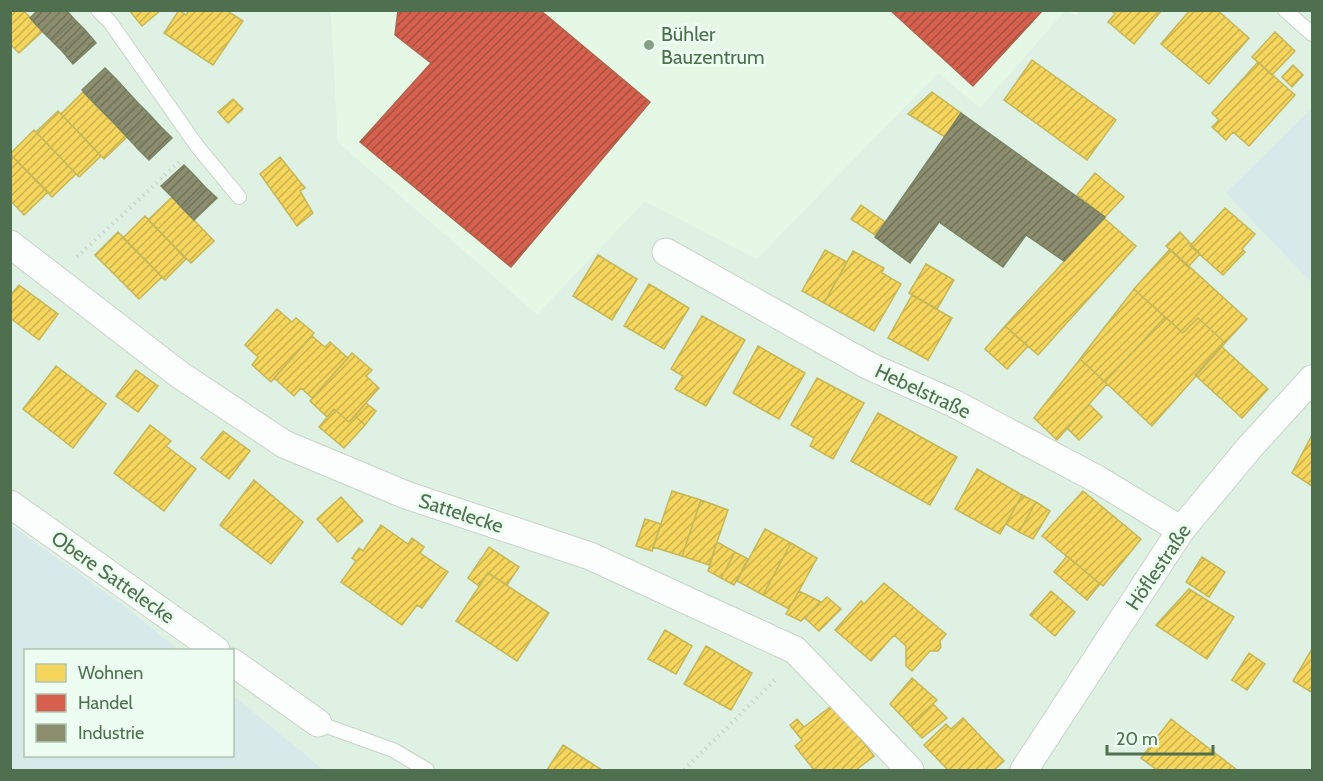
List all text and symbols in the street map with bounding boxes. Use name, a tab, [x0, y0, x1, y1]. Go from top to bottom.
place label: Bühler Bauzentrum	[661, 22, 765, 69]
marker: Bühler Bauzentrum	[642, 38, 656, 52]
street label: Hebelstraße	[871, 358, 975, 424]
street label: Sattelecke	[416, 488, 506, 538]
street label: Höflestraße	[1120, 519, 1196, 615]
street label: Obere Sattelecke	[47, 526, 179, 628]
legend	[24, 649, 234, 757]
text: Wohnen	[78, 662, 143, 684]
text: Handel	[78, 692, 133, 714]
scale bar	[1107, 718, 1214, 756]
text: Industrie	[78, 722, 144, 744]
text: 20 m	[1116, 728, 1158, 750]

